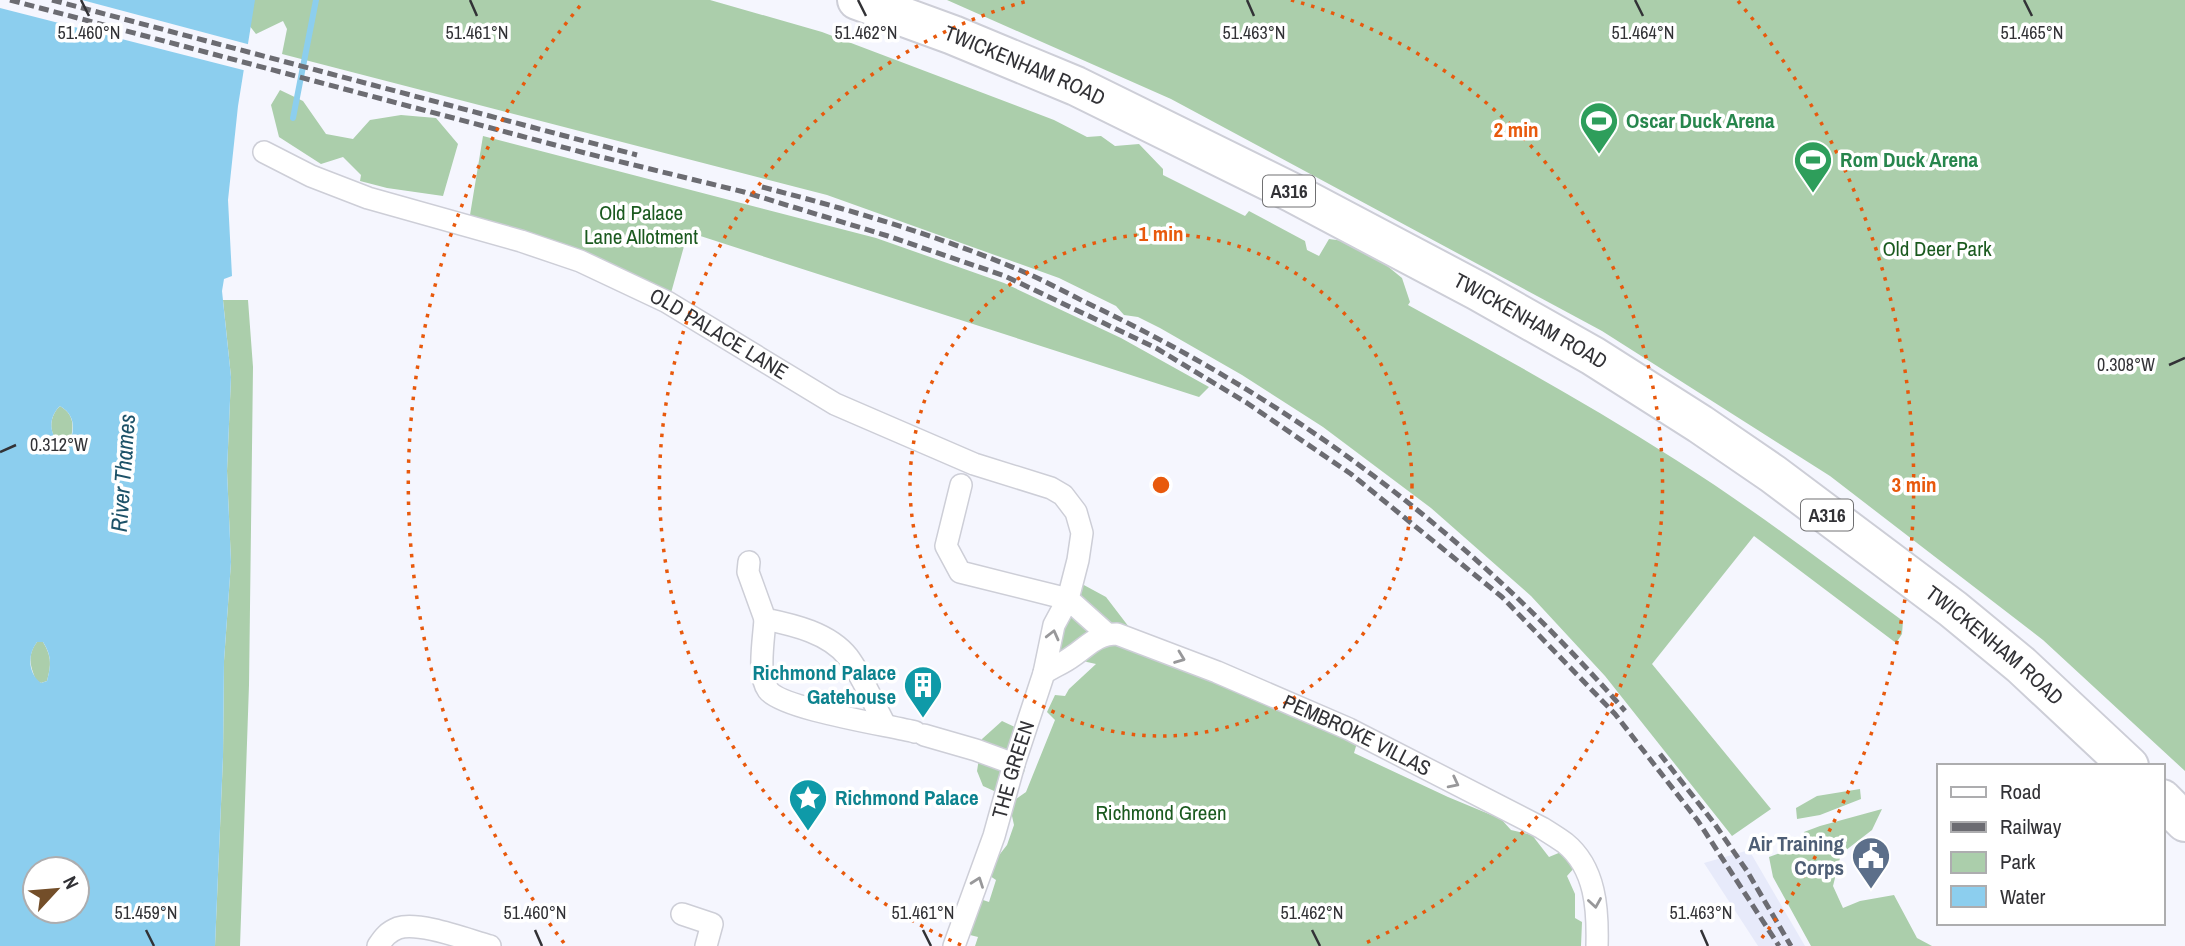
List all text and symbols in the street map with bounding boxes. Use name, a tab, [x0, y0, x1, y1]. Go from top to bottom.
street label: TWICKENHAM ROAD	[940, 18, 1110, 112]
text: 51.460°N	[58, 20, 121, 45]
text: 51.461°N	[446, 20, 509, 45]
text: 51.462°N	[835, 20, 898, 45]
text: 51.463°N	[1223, 20, 1286, 45]
text: 51.464°N	[1612, 20, 1675, 45]
text: 51.465°N	[2001, 20, 2064, 45]
sports icon: Oscar Duck Arena	[1578, 100, 1620, 155]
place label: Oscar Duck Arena	[1626, 106, 1775, 135]
text: 2 min	[1494, 115, 1538, 144]
sports icon: Rom Duck Arena	[1792, 139, 1834, 194]
place label: Rom Duck Arena	[1840, 145, 1979, 174]
road number: A316	[1263, 176, 1315, 206]
park label: Old Palace Lane Allotment	[584, 198, 698, 251]
text: 1 min	[1139, 219, 1183, 248]
park label: Old Deer Park	[1882, 234, 1992, 263]
street label: TWICKENHAM ROAD	[1449, 266, 1613, 376]
street label: OLD PALACE LANE	[645, 281, 794, 386]
text: 0.308°W	[2097, 352, 2155, 377]
water label: River Thames	[103, 413, 142, 533]
text: 0.312°W	[30, 432, 88, 457]
text: 3 min	[1892, 470, 1936, 499]
centre of rings	[1149, 473, 1173, 497]
road number: A316	[1801, 500, 1853, 530]
street label: TWICKENHAM ROAD	[1920, 578, 2070, 711]
one-way arrow	[1045, 629, 1059, 641]
one-way arrow	[1174, 650, 1186, 664]
place label: Richmond Palace Gatehouse	[752, 658, 896, 711]
building icon: Richmond Palace Gatehouse	[902, 664, 944, 719]
street label: PEMBROKE VILLAS	[1279, 687, 1436, 783]
street label: THE GREEN	[985, 717, 1041, 822]
legend	[1937, 764, 2164, 925]
one-way arrow	[1447, 774, 1459, 788]
place icon: Richmond Palace	[787, 777, 829, 832]
text: Road	[2000, 777, 2041, 806]
place label: Richmond Palace	[835, 783, 979, 812]
park label: Richmond Green	[1095, 798, 1227, 827]
text: Railway	[2000, 812, 2062, 841]
place label: Air Training Corps	[1748, 829, 1844, 882]
public building icon: Air Training Corps	[1850, 835, 1892, 890]
text: Park	[2000, 847, 2036, 876]
north arrow	[21, 855, 91, 925]
text: N	[57, 872, 85, 893]
one-way arrow	[969, 876, 983, 888]
text: Water	[2000, 882, 2046, 911]
one-way arrow	[1587, 897, 1602, 909]
text: 51.459°N	[115, 900, 178, 925]
text: 51.460°N	[504, 900, 567, 925]
text: 51.461°N	[892, 900, 955, 925]
text: 51.462°N	[1281, 900, 1344, 925]
text: 51.463°N	[1670, 900, 1733, 925]

